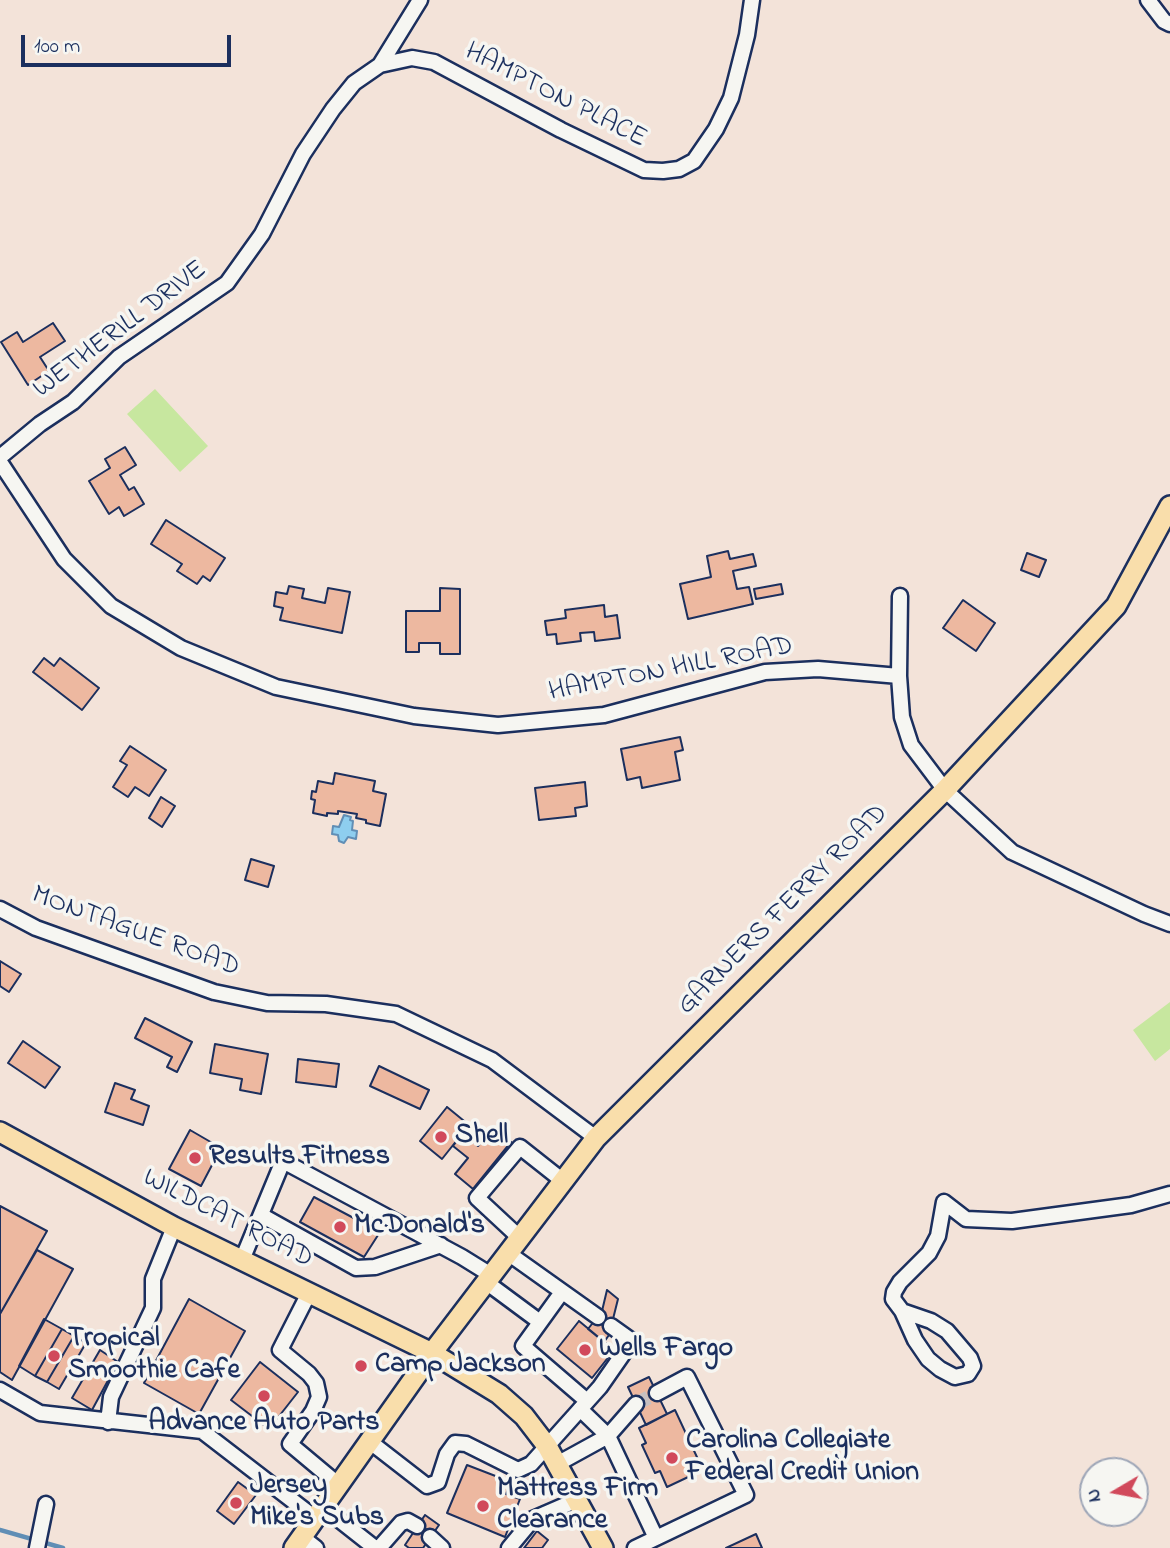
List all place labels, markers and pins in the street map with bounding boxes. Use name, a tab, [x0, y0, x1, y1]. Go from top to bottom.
place label: Shell	[455, 1120, 508, 1154]
marker: Shell	[433, 1129, 449, 1145]
place label: Results Fitness	[209, 1141, 390, 1175]
marker: Results Fitness	[187, 1150, 203, 1166]
place label: McDonald's	[354, 1210, 485, 1244]
marker: McDonald's	[332, 1219, 348, 1235]
place label: Tropical Smoothie Cafe	[68, 1323, 240, 1389]
place label: Wells Fargo	[599, 1333, 733, 1367]
marker: Wells Fargo	[577, 1342, 593, 1358]
marker: Tropical Smoothie Cafe	[46, 1348, 62, 1364]
place label: Camp Jackson	[375, 1349, 546, 1383]
marker: Camp Jackson	[353, 1358, 369, 1374]
marker: Advance Auto Parts	[256, 1388, 272, 1404]
place label: Advance Auto Parts	[149, 1407, 379, 1441]
place label: Carolina Collegiate Federal Credit Union	[686, 1425, 919, 1491]
marker: Carolina Collegiate Federal Credit Union	[664, 1450, 680, 1466]
place label: Jersey Mike's Subs	[250, 1470, 384, 1536]
place label: Mattress Firm Clearance	[497, 1473, 658, 1539]
marker: Jersey Mike's Subs	[228, 1495, 244, 1511]
marker: Mattress Firm Clearance	[475, 1498, 491, 1514]

